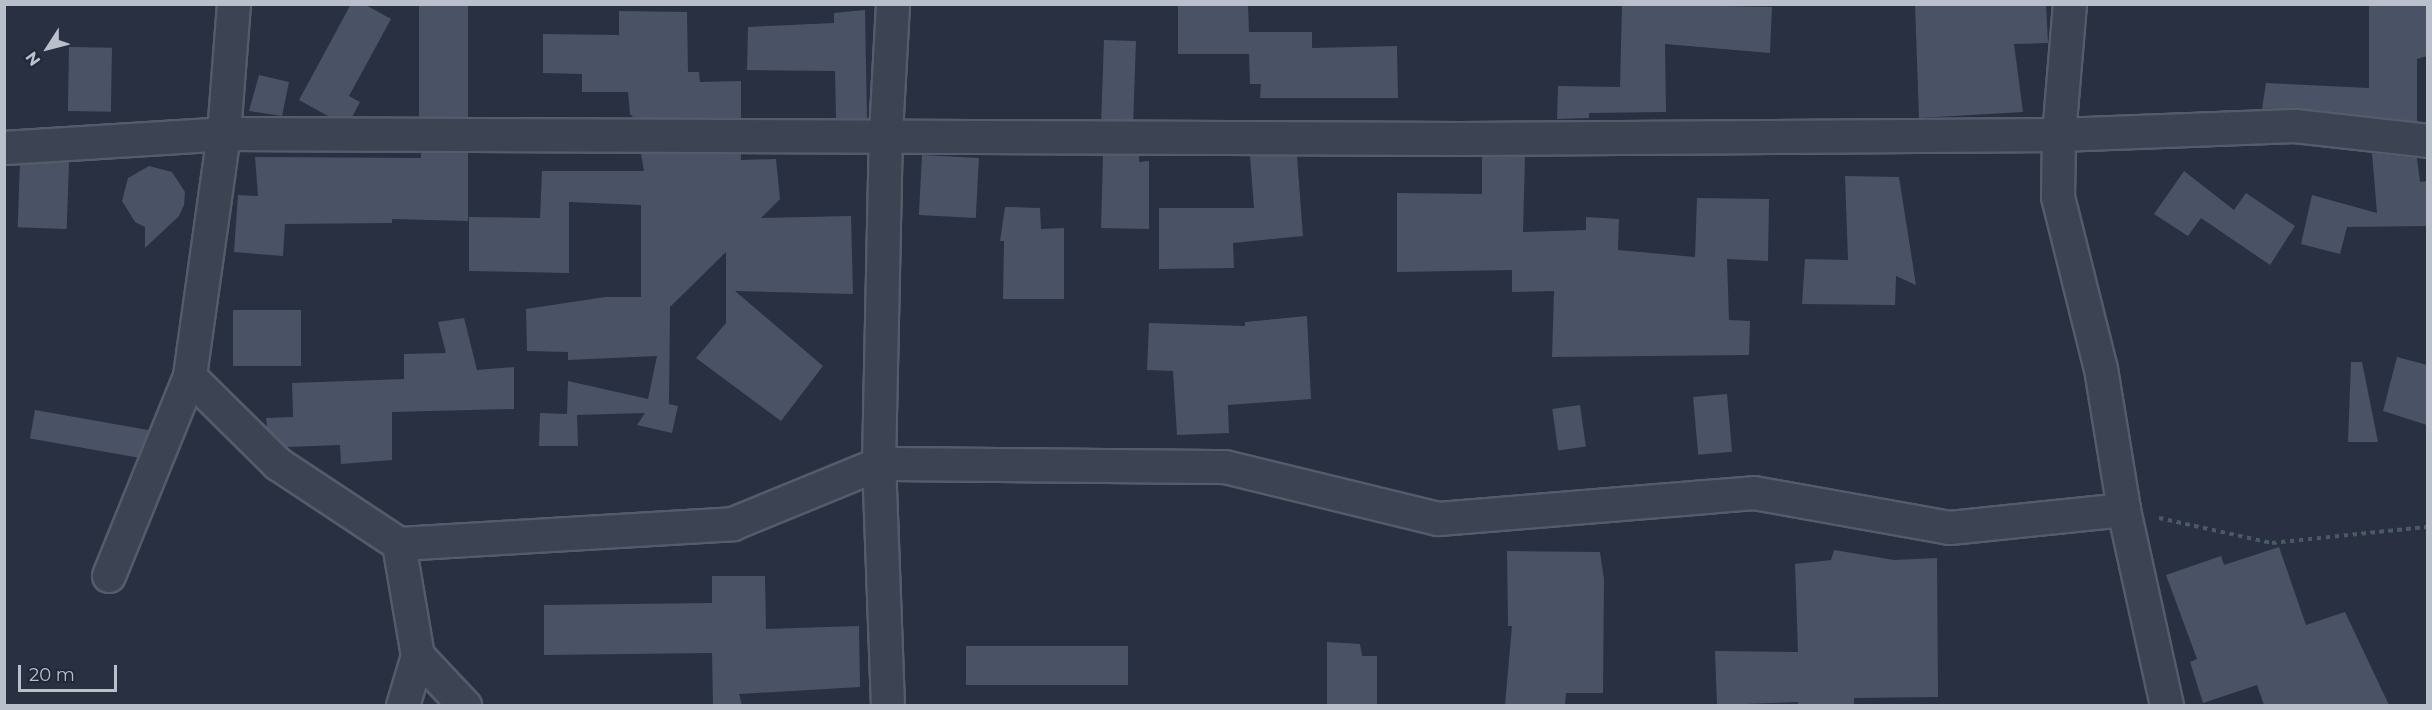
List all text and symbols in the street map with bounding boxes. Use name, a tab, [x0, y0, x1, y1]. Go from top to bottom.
north arrow	[18, 18, 78, 78]
text: N	[22, 48, 45, 70]
scale bar	[21, 653, 120, 691]
text: 20 m	[29, 664, 75, 686]

